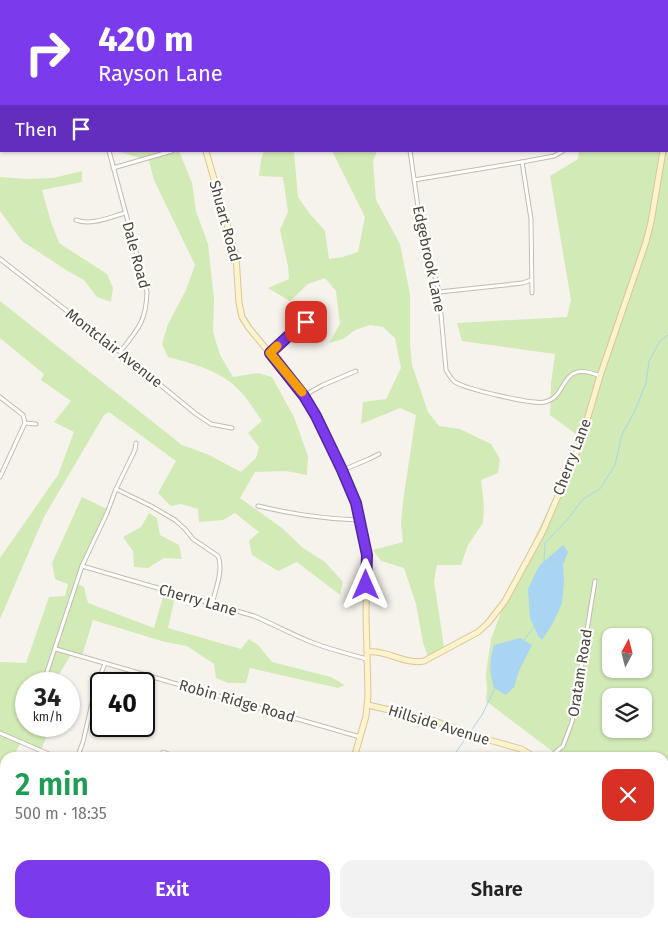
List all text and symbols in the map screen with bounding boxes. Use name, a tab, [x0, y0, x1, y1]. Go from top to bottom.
text: 420 m	[98, 18, 194, 60]
icon: right	[15, 20, 80, 85]
text: Rayson Lane	[98, 60, 223, 87]
icon: arrive	[67, 115, 95, 143]
text: Then	[15, 118, 57, 141]
street label: Shuart Road	[205, 178, 245, 264]
street label: Edgebrook Lane	[409, 204, 449, 314]
street label: Dale Road	[118, 220, 154, 290]
pin	[285, 301, 327, 343]
street label: Montclair Avenue	[62, 305, 166, 391]
icon: arrive	[292, 308, 320, 336]
street label: Cherry Lane	[549, 416, 595, 498]
position arrow	[339, 558, 391, 610]
street label: Cherry Lane	[157, 580, 239, 620]
street label: Oratam Road	[564, 628, 596, 718]
north arrow	[602, 628, 652, 678]
map controls	[602, 628, 652, 738]
speed limit sign: 40	[90, 672, 155, 737]
street label: Robin Ridge Road	[177, 676, 297, 726]
text: 34	[34, 683, 61, 713]
button: layers	[602, 688, 652, 738]
street label: Hillside Avenue	[386, 701, 492, 749]
text: km/h	[33, 710, 62, 724]
text: 2 min	[15, 767, 89, 803]
button: close	[602, 769, 654, 821]
text: 500 m · 18:35	[15, 804, 107, 823]
button: Exit	[15, 860, 330, 918]
button: Share	[340, 860, 654, 918]

